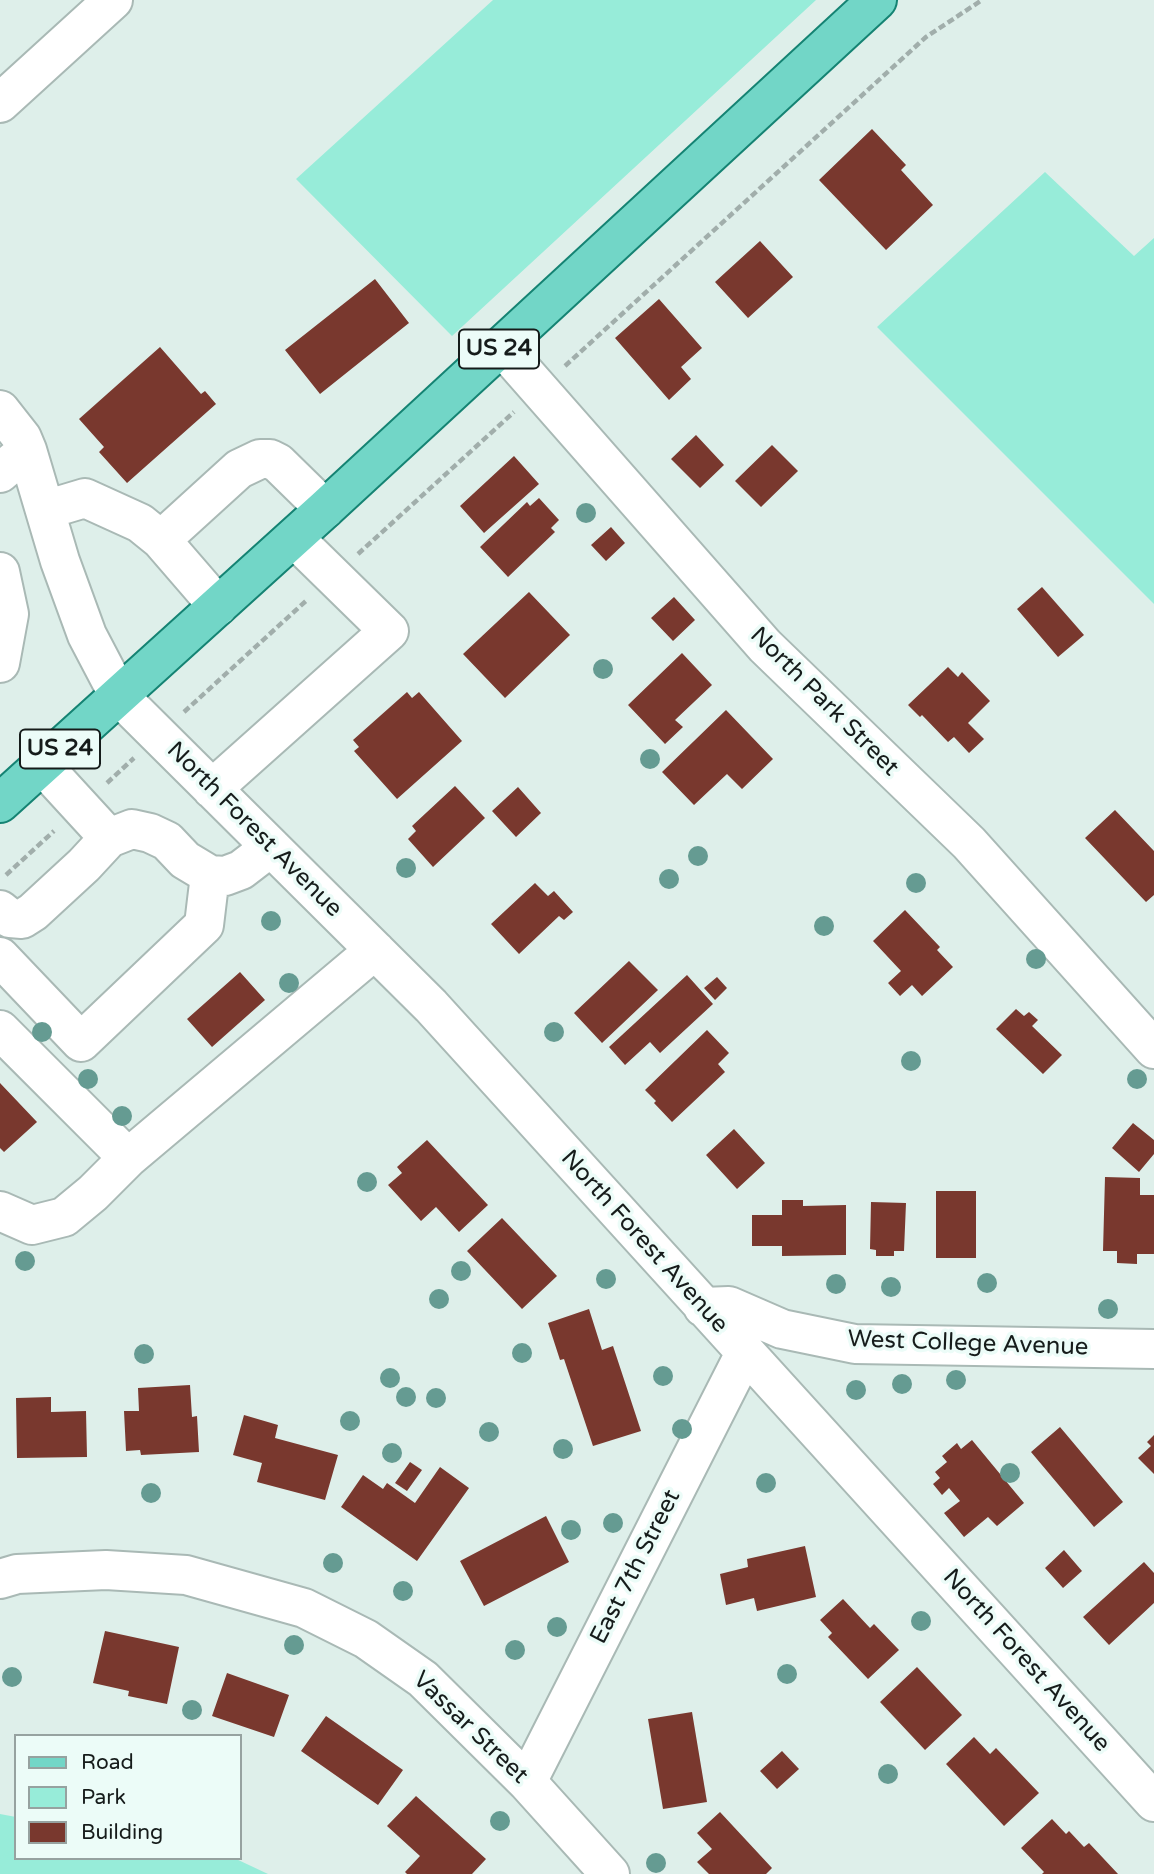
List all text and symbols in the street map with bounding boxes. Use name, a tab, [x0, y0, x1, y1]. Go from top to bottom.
road number: US 24	[459, 330, 539, 368]
street label: North Park Street	[744, 622, 904, 782]
road number: US 24	[20, 730, 100, 768]
street label: North Forest Avenue	[160, 736, 348, 924]
street label: North Forest Avenue	[554, 1145, 734, 1339]
street label: West College Avenue	[847, 1325, 1089, 1363]
street label: East 7th Street	[585, 1485, 687, 1649]
street label: North Forest Avenue	[936, 1564, 1116, 1758]
street label: Vassar Street	[406, 1666, 534, 1790]
legend	[14, 1734, 242, 1860]
text: Road	[81, 1750, 134, 1775]
text: Park	[81, 1785, 126, 1810]
text: Building	[81, 1820, 163, 1845]

